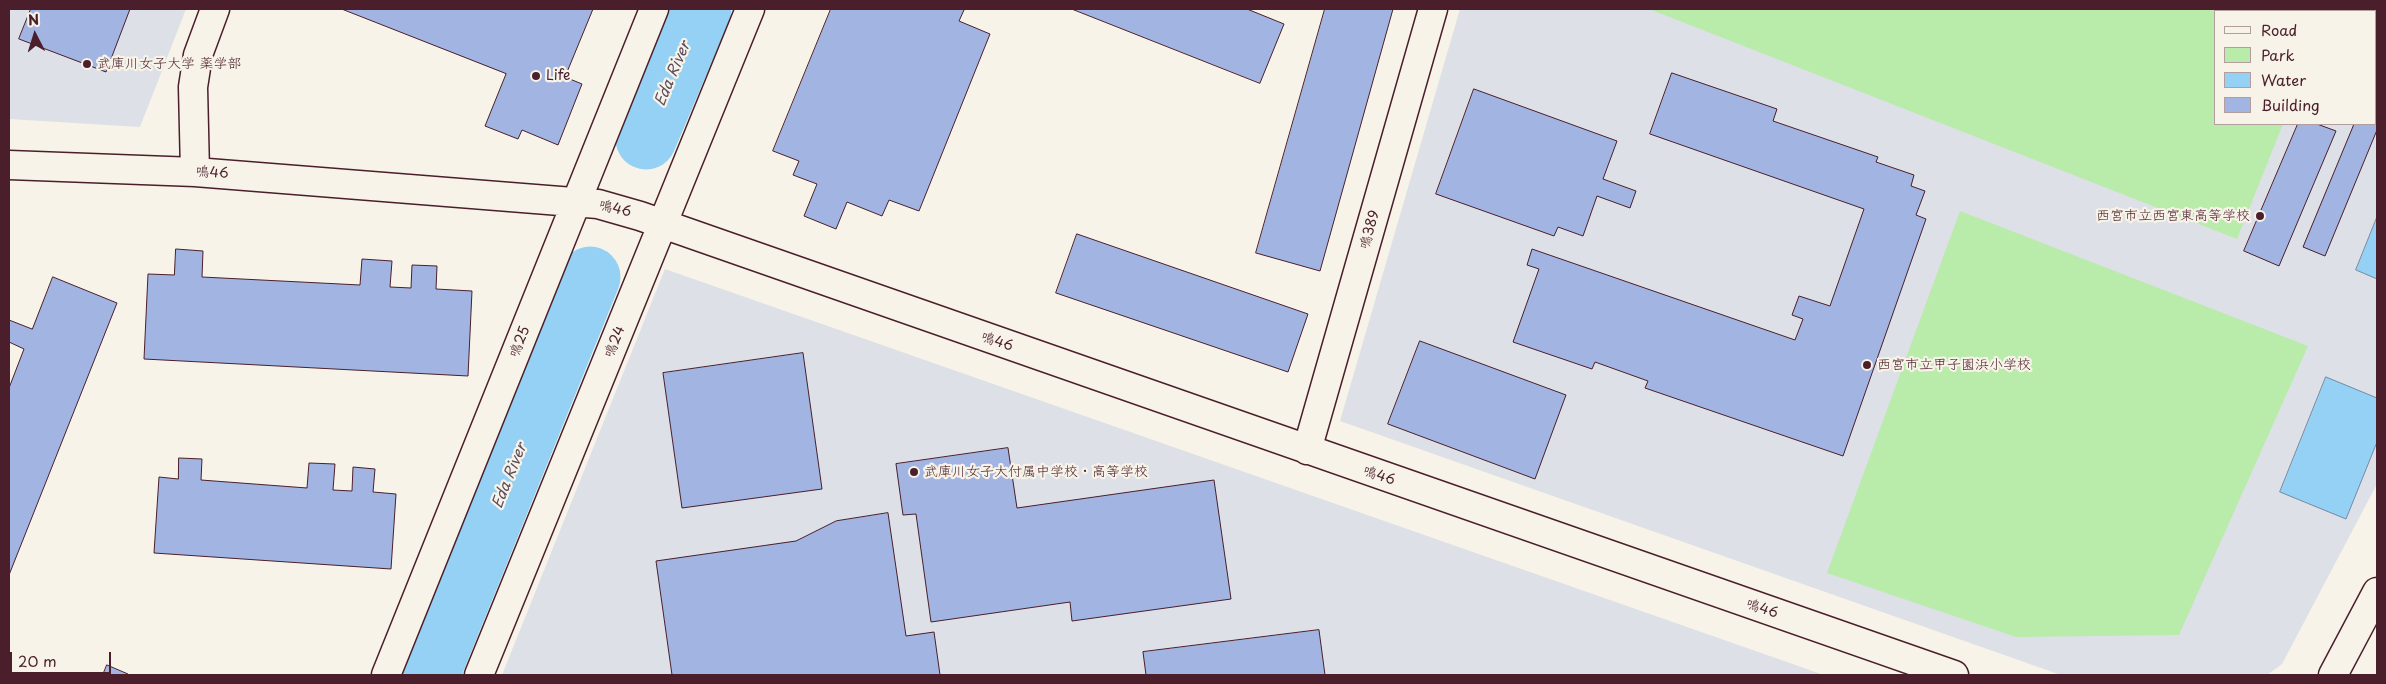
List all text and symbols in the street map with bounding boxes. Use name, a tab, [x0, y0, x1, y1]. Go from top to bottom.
text: N	[27, 9, 40, 31]
north arrow	[10, 10, 60, 60]
legend	[2214, 10, 2376, 125]
text: Road	[2261, 18, 2297, 41]
water label: Eda River	[651, 39, 695, 109]
text: Park	[2261, 43, 2295, 66]
place label: 武庫川女子大学 薬学部	[97, 56, 242, 72]
marker: 武庫川女子大学 薬学部	[81, 58, 93, 70]
place label: Life	[546, 68, 570, 84]
text: Water	[2261, 68, 2306, 91]
marker: Life	[530, 70, 542, 82]
text: Building	[2261, 93, 2320, 116]
street label: 鳴46	[195, 163, 229, 183]
street label: 鳴46	[597, 197, 633, 221]
street label: 鳴389	[1356, 208, 1384, 252]
place label: 西宮市立西宮東高等学校	[2096, 208, 2250, 224]
marker: 西宮市立西宮東高等学校	[2254, 210, 2266, 222]
street label: 鳴25	[506, 324, 534, 360]
street label: 鳴24	[601, 324, 629, 360]
street label: 鳴46	[979, 329, 1015, 355]
place label: 西宮市立甲子園浜小学校	[1877, 357, 2031, 373]
marker: 西宮市立甲子園浜小学校	[1861, 359, 1873, 371]
water label: Eda River	[489, 441, 531, 511]
street label: 鳴46	[1361, 463, 1397, 489]
place label: 武庫川女子大付属中学校・高等学校	[924, 464, 1148, 480]
marker: 武庫川女子大付属中学校・高等学校	[908, 466, 920, 478]
street label: 鳴46	[1744, 596, 1780, 622]
scale bar	[12, 642, 114, 674]
text: 20 m	[18, 649, 57, 672]

